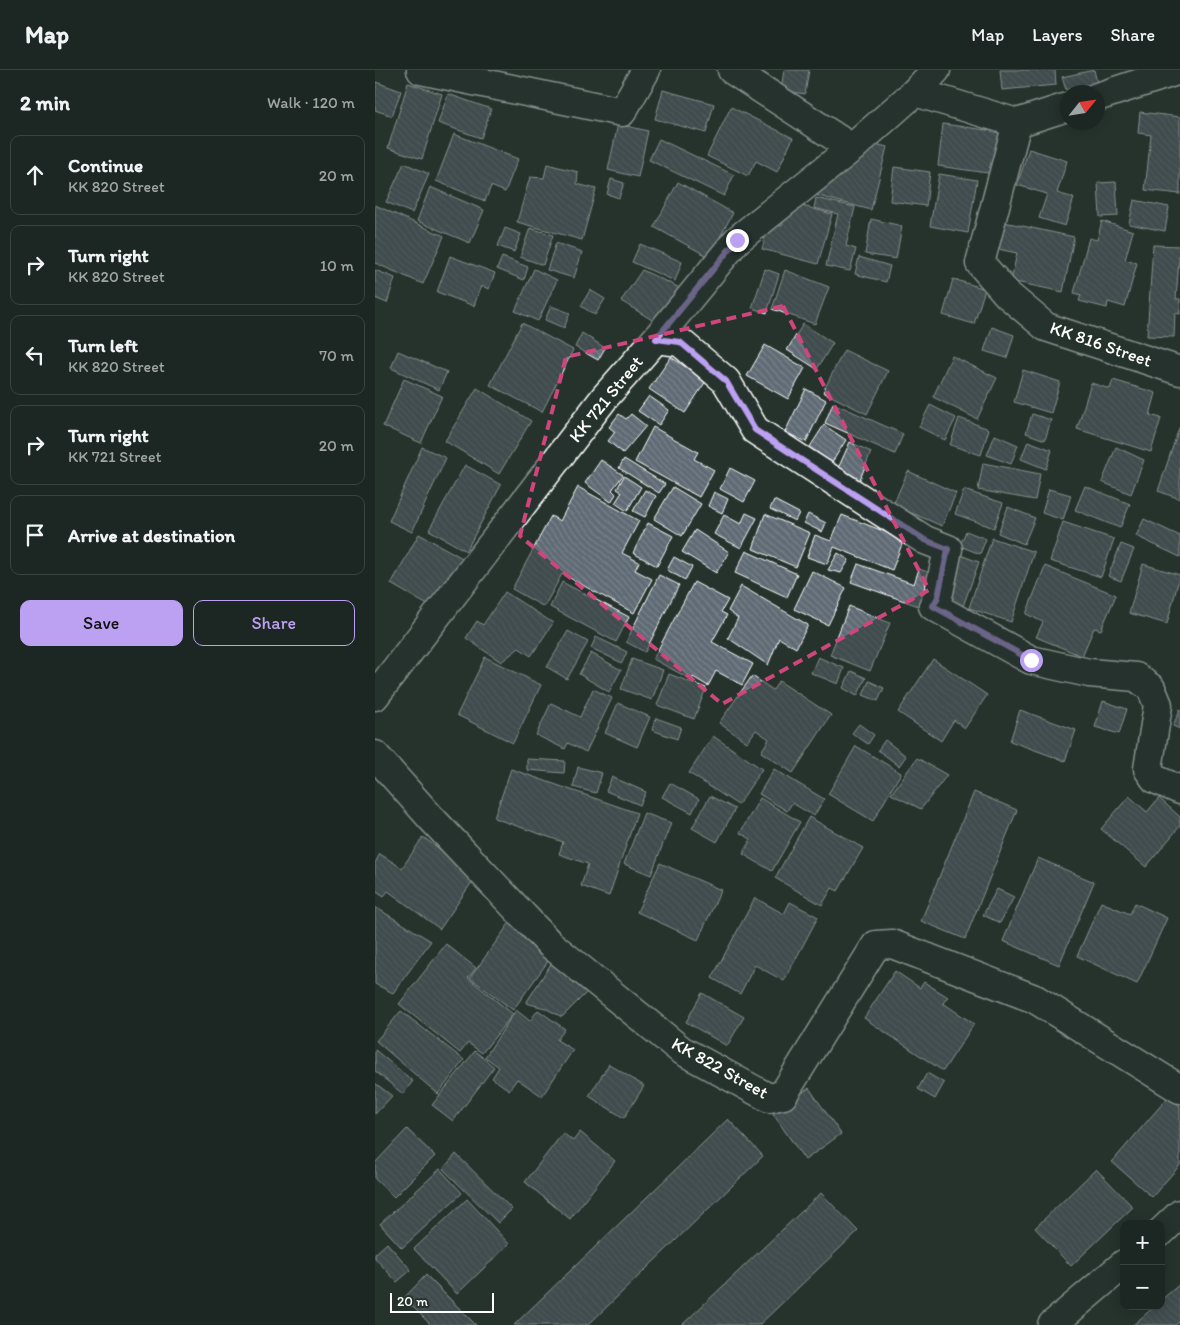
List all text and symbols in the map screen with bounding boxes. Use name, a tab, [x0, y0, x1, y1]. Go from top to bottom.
text: Map	[25, 20, 69, 49]
text: Map	[971, 24, 1004, 46]
text: Layers	[1032, 24, 1082, 46]
text: Share	[1110, 24, 1155, 46]
north arrow	[1060, 85, 1105, 130]
text: 2 min	[20, 90, 70, 115]
text: Walk · 120 m	[267, 93, 355, 112]
text: Continue	[68, 154, 143, 177]
icon: ahead	[21, 161, 49, 189]
text: 20 m	[319, 166, 354, 185]
text: KK 820 Street	[68, 177, 165, 196]
route end	[726, 229, 749, 252]
text: Turn right	[68, 244, 149, 267]
icon: right	[21, 251, 49, 279]
text: 10 m	[320, 256, 354, 275]
text: KK 820 Street	[68, 267, 165, 286]
street label: KK 816 Street	[1047, 316, 1155, 372]
text: Turn left	[68, 334, 138, 357]
icon: left	[21, 341, 49, 369]
text: 70 m	[319, 346, 354, 365]
street label: KK 721 Street	[564, 351, 648, 447]
text: KK 820 Street	[68, 357, 165, 376]
text: Turn right	[68, 424, 149, 447]
icon: right	[21, 431, 49, 459]
text: 20 m	[319, 436, 354, 455]
text: KK 721 Street	[68, 447, 162, 466]
icon: arrive	[21, 521, 49, 549]
text: Arrive at destination	[68, 524, 235, 547]
button: Save	[20, 600, 183, 646]
button: Share	[193, 600, 355, 646]
route start	[1020, 649, 1043, 672]
street label: KK 822 Street	[668, 1032, 772, 1104]
map controls	[1120, 1220, 1165, 1310]
button: +	[1120, 1220, 1165, 1265]
button: −	[1120, 1265, 1165, 1310]
scale bar	[390, 1290, 494, 1313]
text: 20 m	[397, 1293, 428, 1310]

